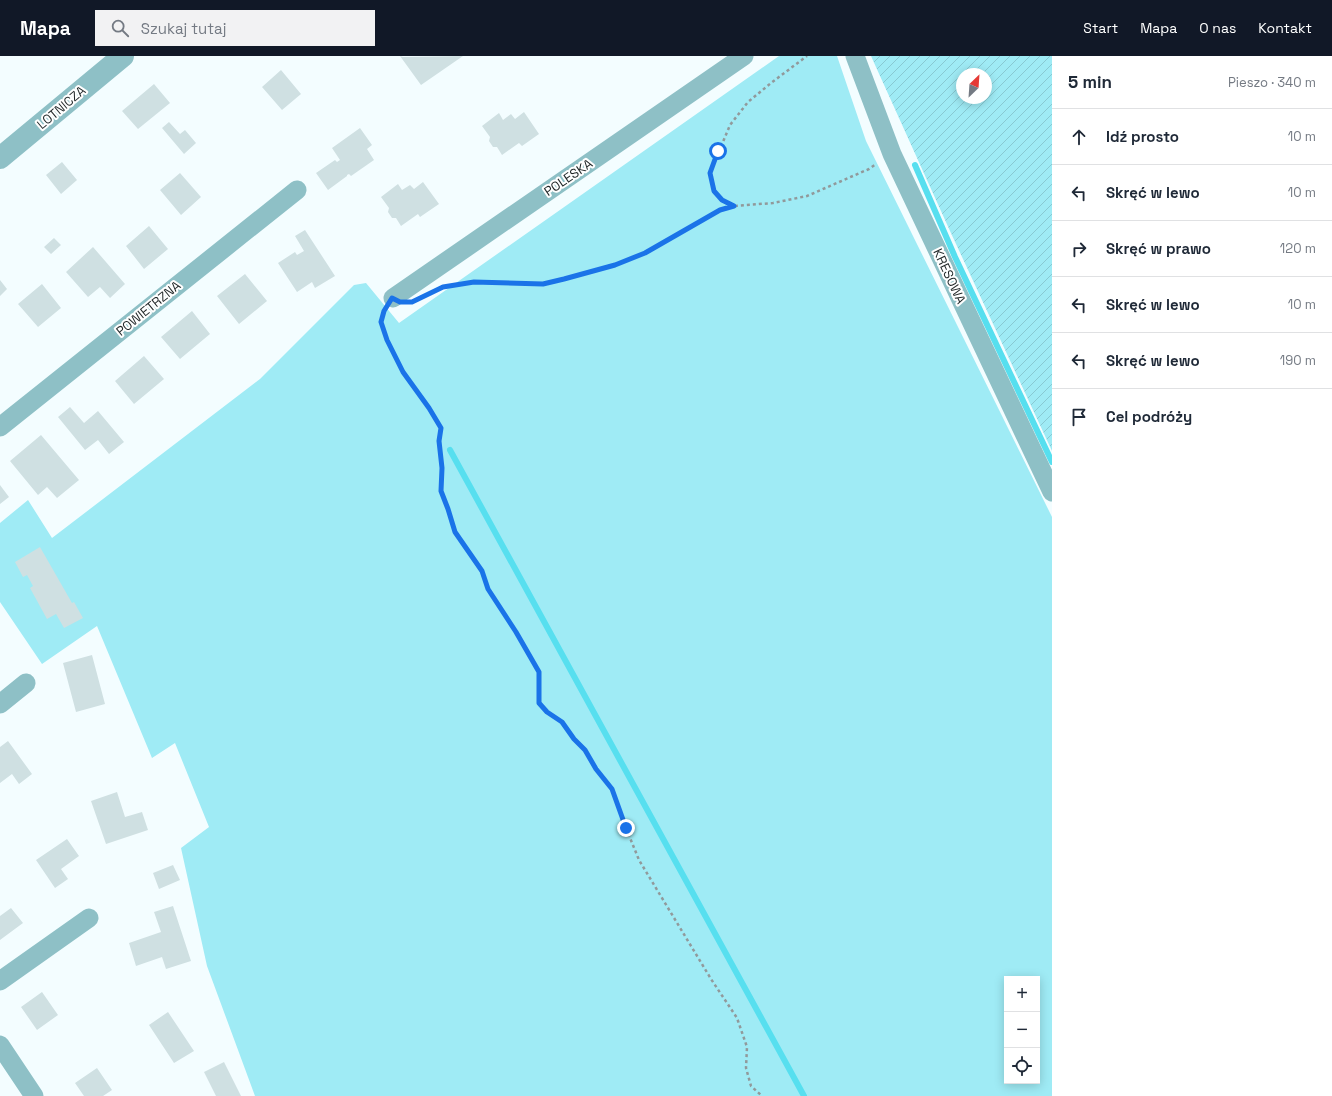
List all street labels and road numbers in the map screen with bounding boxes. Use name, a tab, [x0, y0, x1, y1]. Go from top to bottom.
street label: LOTNICZA	[33, 82, 89, 133]
street label: POLESKA	[541, 155, 596, 200]
street label: KRESOWA	[929, 246, 970, 307]
street label: POWIETRZNA	[112, 277, 184, 340]

